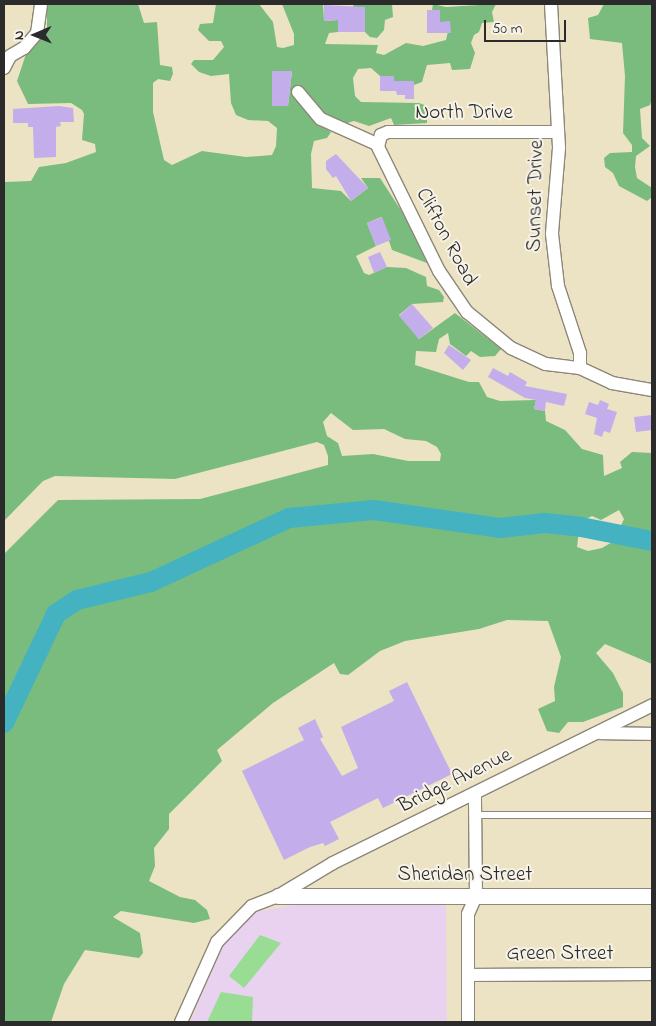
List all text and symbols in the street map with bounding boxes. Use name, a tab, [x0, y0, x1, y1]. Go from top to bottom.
north arrow	[10, 10, 60, 60]
scale bar	[486, 10, 568, 42]
text: 50 m	[492, 18, 522, 40]
text: N	[9, 30, 30, 40]
street label: North Drive	[415, 100, 513, 126]
street label: Sunset Drive	[522, 140, 550, 252]
street label: Clifton Road	[410, 184, 482, 290]
street label: Bridge Avenue	[394, 743, 516, 819]
street label: Sheridan Street	[398, 862, 532, 888]
street label: Green Street	[506, 941, 614, 967]

